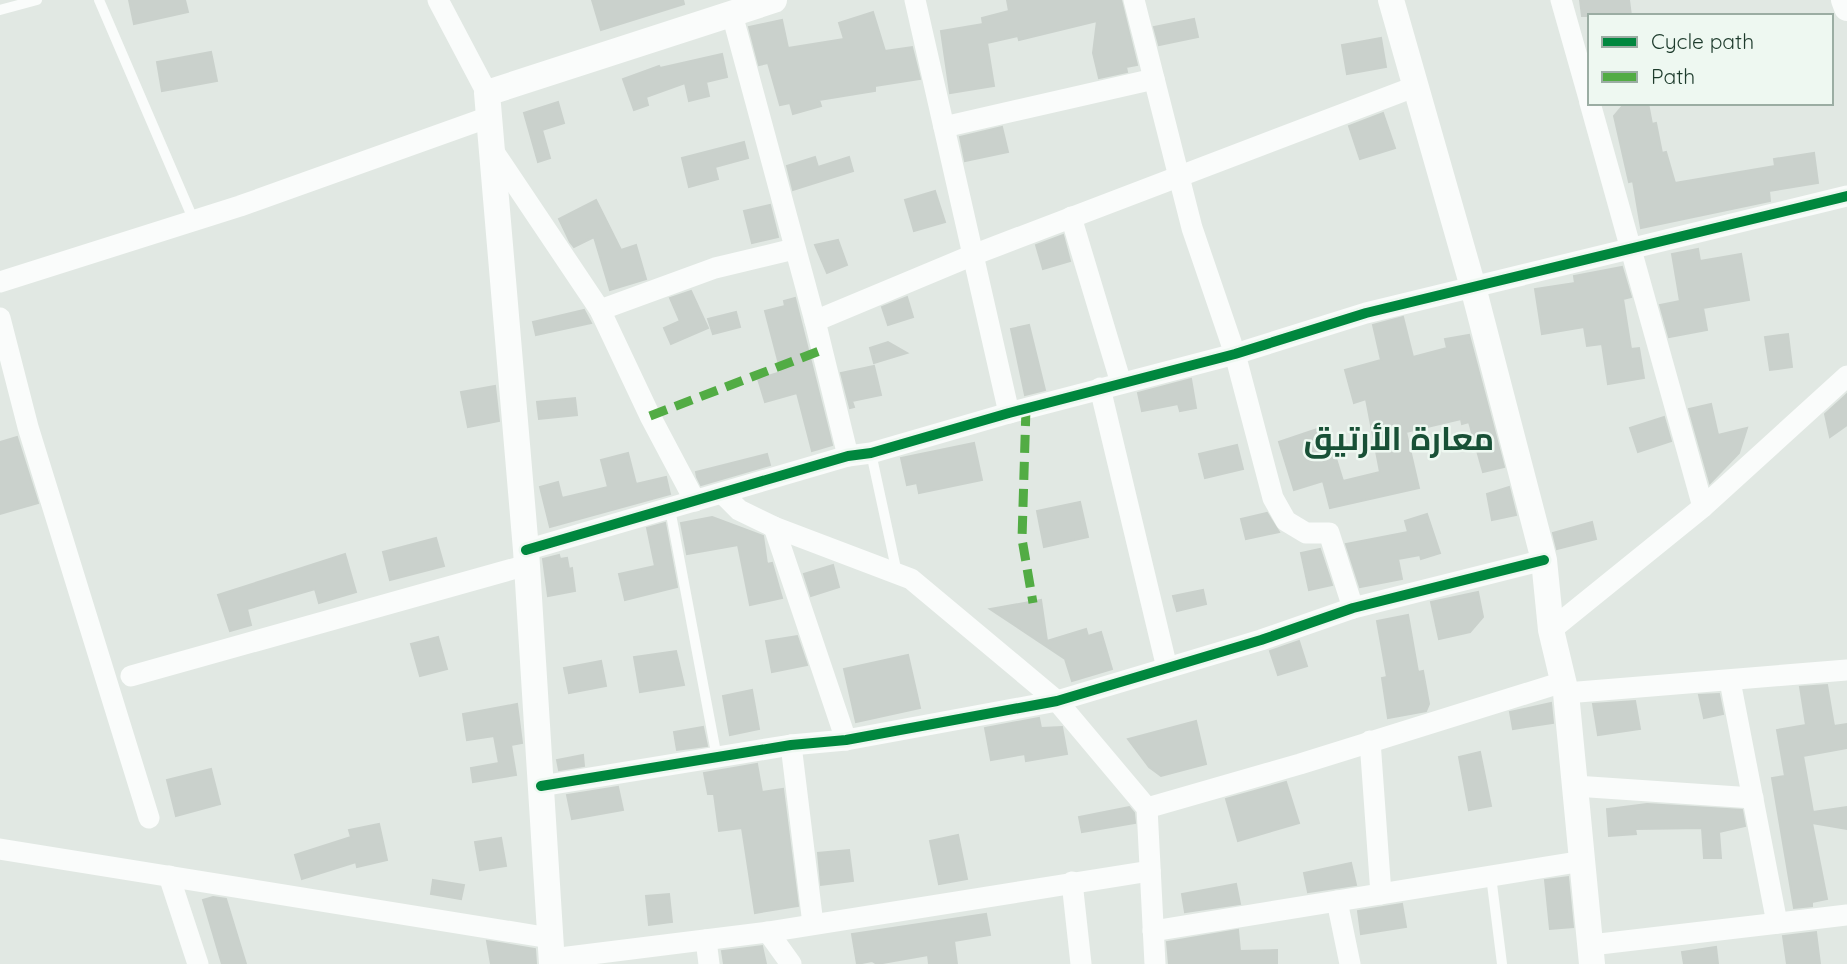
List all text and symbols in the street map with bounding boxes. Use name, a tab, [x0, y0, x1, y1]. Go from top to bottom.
legend	[1588, 14, 1833, 105]
text: Cycle path	[1651, 28, 1754, 54]
text: Path	[1651, 63, 1695, 89]
district label: معارة الأرتيق	[1304, 418, 1494, 459]

